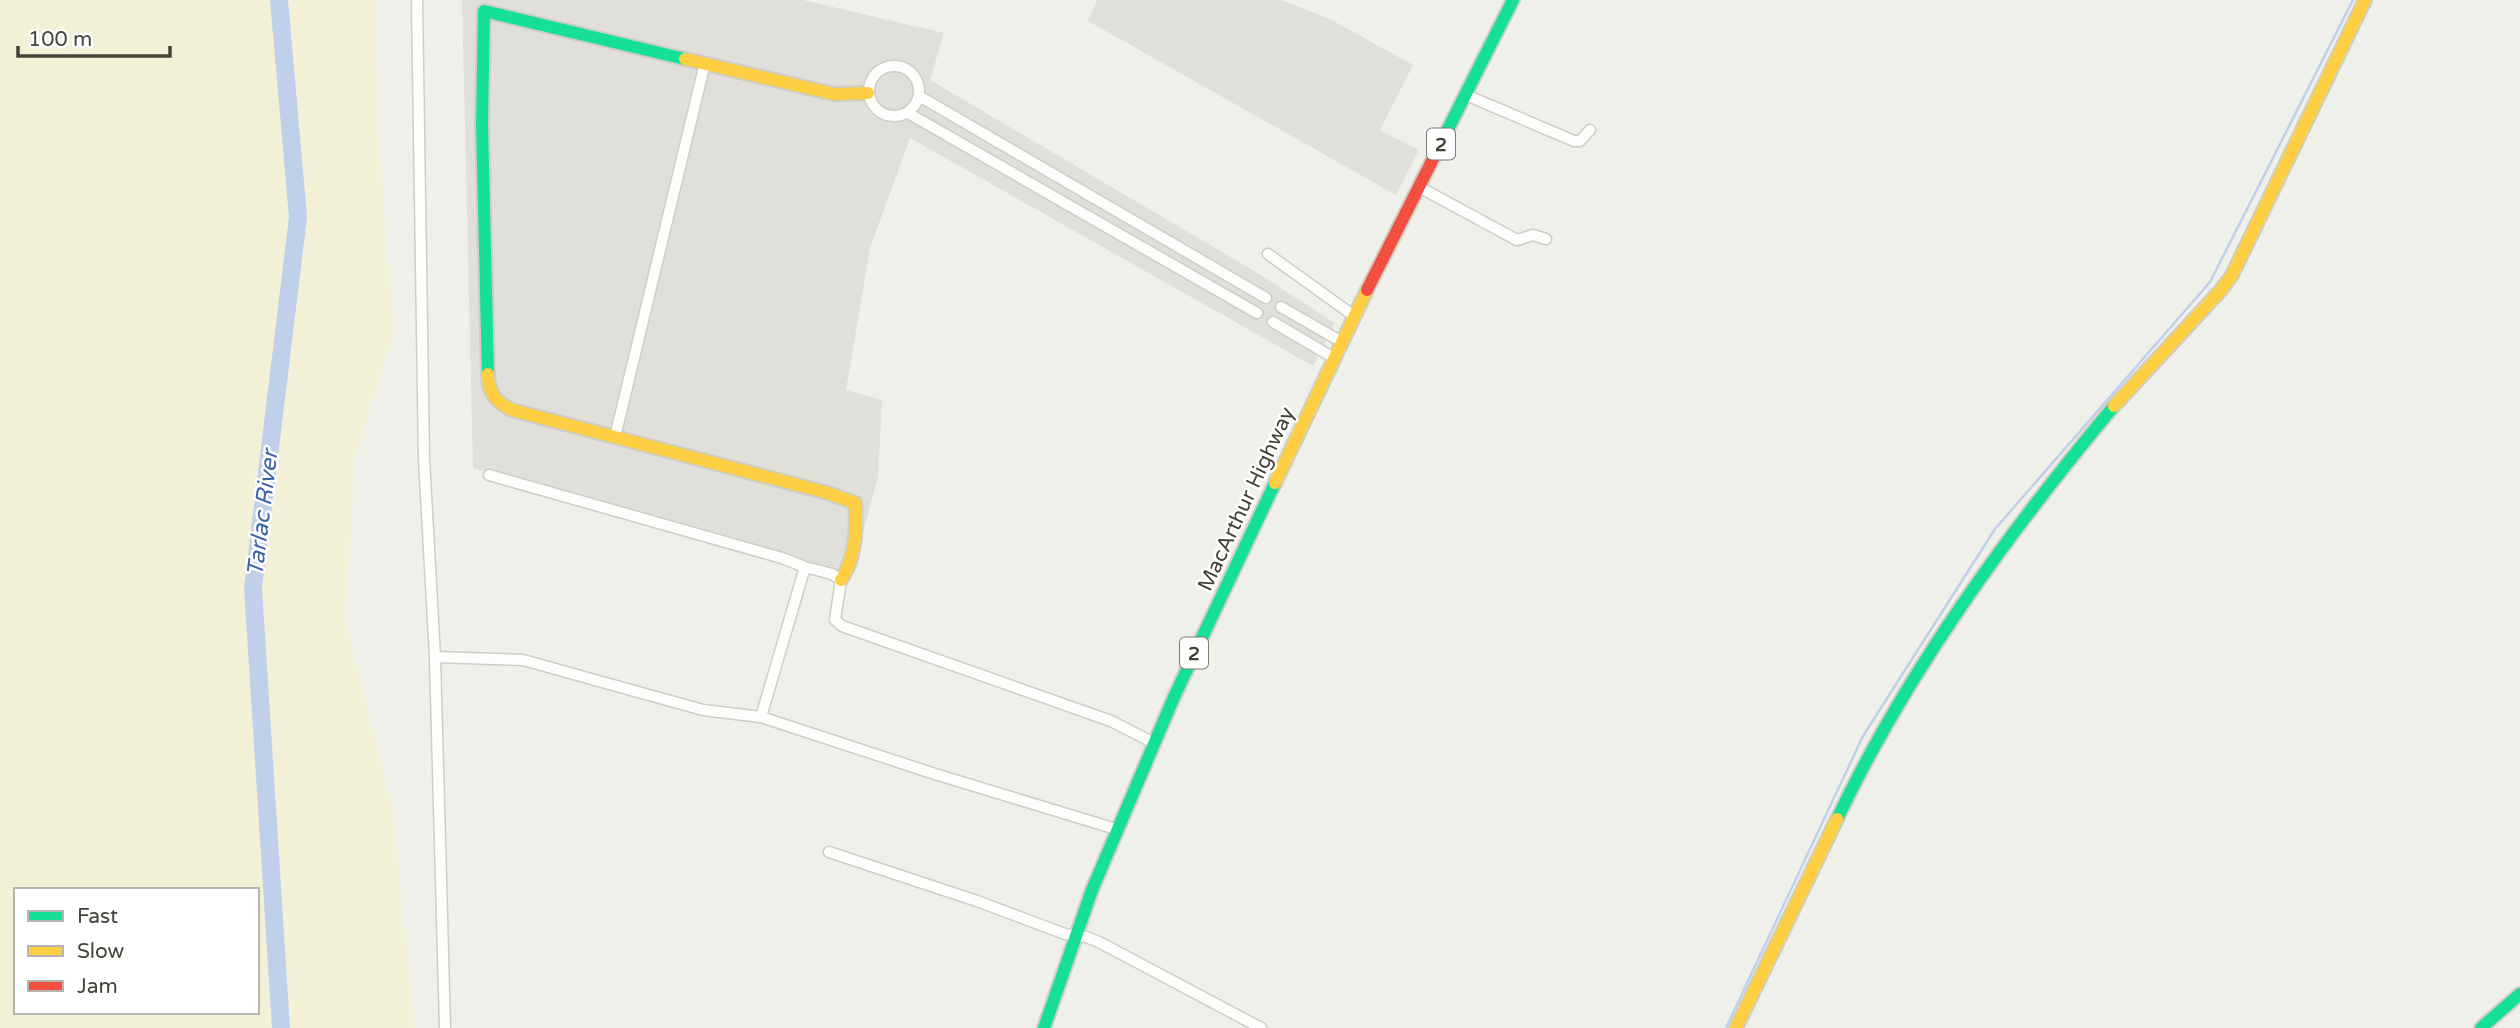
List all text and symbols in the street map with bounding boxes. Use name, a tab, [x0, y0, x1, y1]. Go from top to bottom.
scale bar	[18, 14, 170, 58]
text: 100 m	[28, 27, 92, 52]
road number: 2	[1427, 128, 1455, 160]
street label: MacArthur Highway	[1193, 403, 1300, 595]
water label: Tarlac River	[241, 445, 285, 578]
road number: 2	[1180, 638, 1208, 668]
legend	[14, 888, 259, 1014]
text: Fast	[77, 904, 118, 929]
text: Slow	[77, 939, 125, 964]
text: Jam	[77, 974, 118, 999]

